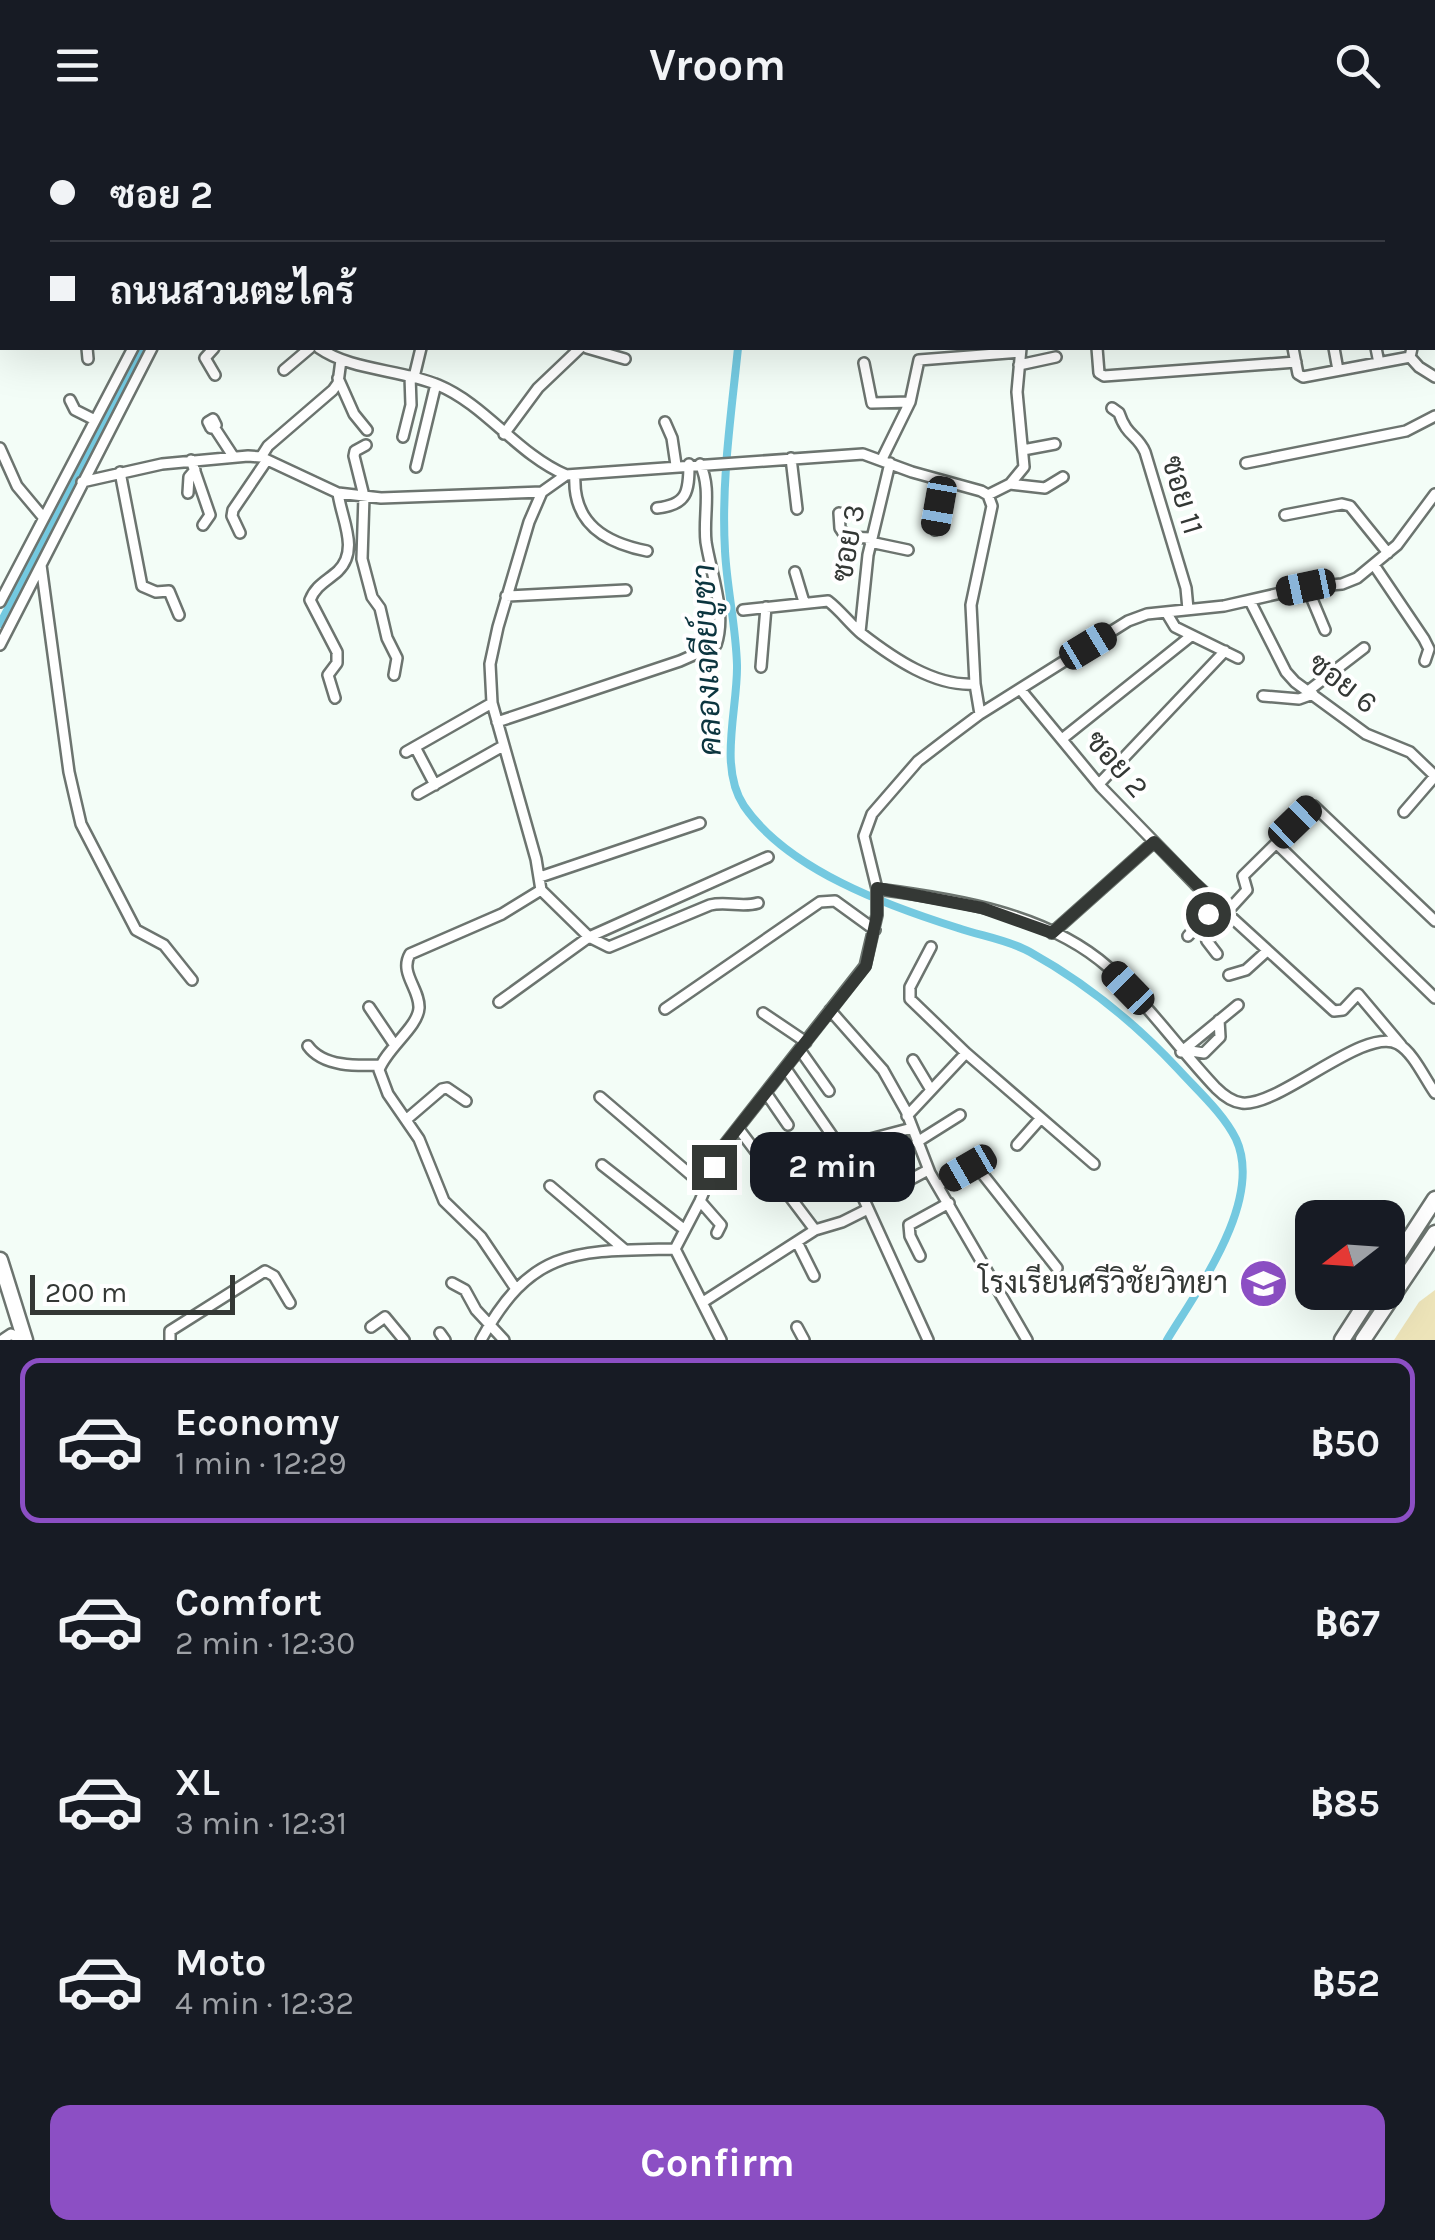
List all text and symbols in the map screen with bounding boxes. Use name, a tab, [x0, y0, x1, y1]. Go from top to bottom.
icon: menu	[50, 38, 105, 93]
icon: search	[1330, 38, 1385, 93]
text: Vroom	[649, 39, 786, 91]
text: ซอย 2	[110, 173, 213, 218]
text: ถนนสวนตะไคร้	[110, 269, 354, 314]
street label: ซอย 11	[1154, 451, 1212, 539]
car	[919, 474, 959, 538]
street label: ซอย 3	[823, 501, 873, 585]
water label: คลองเจดีย์บูชา	[682, 563, 732, 757]
car	[1274, 566, 1338, 608]
car	[1055, 618, 1121, 674]
street label: ซอย 6	[1301, 645, 1385, 721]
street label: ซอย 2	[1078, 723, 1156, 805]
car	[1263, 790, 1327, 854]
route start	[1186, 892, 1231, 937]
car	[1096, 956, 1160, 1020]
callout: 2 min	[749, 1132, 914, 1202]
car	[935, 1140, 1001, 1196]
route end	[692, 1145, 737, 1190]
text: 2 min	[788, 1148, 877, 1185]
north arrow	[1295, 1200, 1405, 1310]
map controls	[1295, 1200, 1405, 1310]
school or university icon: โรงเรียนศรีวิชัยวิทยา	[1237, 1257, 1289, 1309]
place label: โรงเรียนศรีวิชัยวิทยา	[976, 1263, 1228, 1301]
scale bar	[30, 1270, 235, 1314]
text: 200 m	[45, 1276, 127, 1309]
icon: car	[55, 1396, 145, 1486]
text: Economy	[175, 1400, 339, 1445]
text: ฿50	[1311, 1421, 1380, 1466]
text: 1 min · 12:29	[175, 1445, 346, 1482]
icon: car	[55, 1576, 145, 1666]
text: Comfort	[175, 1580, 322, 1625]
text: ฿67	[1315, 1601, 1380, 1646]
text: 2 min · 12:30	[175, 1625, 355, 1662]
icon: car	[55, 1756, 145, 1846]
text: XL	[175, 1760, 220, 1805]
text: ฿85	[1310, 1781, 1380, 1826]
text: 3 min · 12:31	[175, 1805, 347, 1842]
icon: car	[55, 1936, 145, 2026]
text: Moto	[175, 1940, 266, 1985]
text: ฿52	[1312, 1961, 1380, 2006]
text: 4 min · 12:32	[175, 1985, 354, 2022]
button: Confirm	[50, 2105, 1385, 2220]

